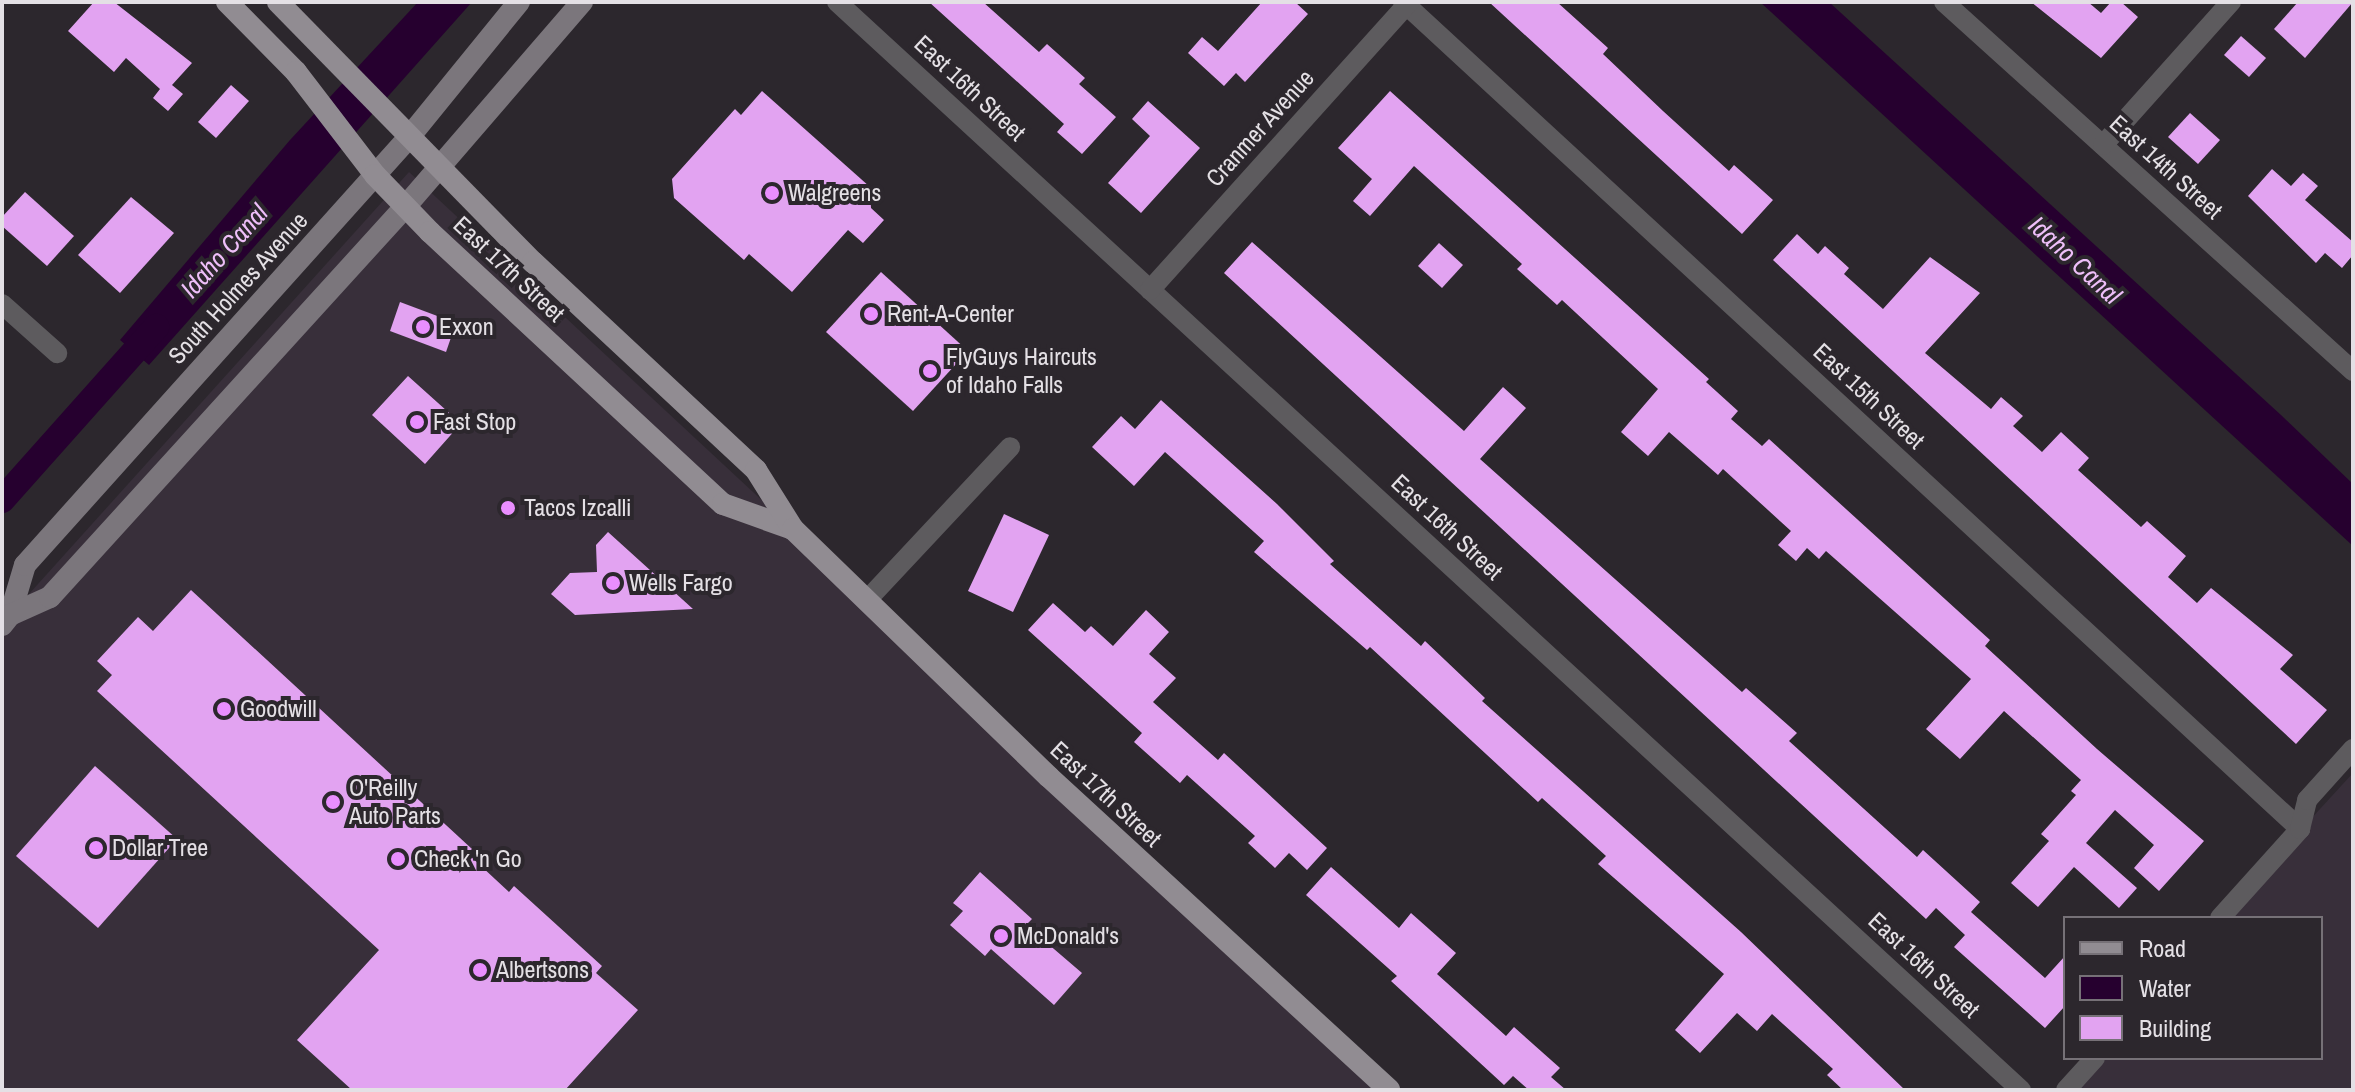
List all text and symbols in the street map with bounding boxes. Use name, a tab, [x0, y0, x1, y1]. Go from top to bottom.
street label: East 16th Street	[909, 29, 1031, 147]
street label: Cranmer Avenue	[1200, 63, 1320, 193]
street label: East 14th Street	[2104, 109, 2228, 225]
place label: Walgreens	[788, 179, 881, 207]
marker: Walgreens	[763, 184, 781, 202]
water label: Idaho Canal	[174, 198, 274, 304]
street label: South Holmes Avenue	[162, 206, 314, 370]
water label: Idaho Canal	[2022, 209, 2128, 311]
street label: East 17th Street	[448, 210, 570, 328]
place label: Rent-A-Center	[887, 300, 1014, 328]
marker: Rent-A-Center	[862, 305, 880, 323]
place label: Exxon	[439, 313, 494, 341]
marker: Exxon	[414, 318, 432, 336]
street label: East 15th Street	[1808, 337, 1930, 455]
place label: FlyGuys Haircuts of Idaho Falls	[946, 343, 1097, 399]
marker: FlyGuys Haircuts of Idaho Falls	[921, 362, 939, 380]
place label: Fast Stop	[433, 408, 516, 436]
marker: Fast Stop	[408, 413, 426, 431]
street label: East 16th Street	[1386, 468, 1508, 586]
place label: Tacos Izcalli	[524, 494, 632, 522]
marker: Tacos Izcalli	[499, 499, 517, 517]
place label: Wells Fargo	[629, 569, 733, 597]
marker: Wells Fargo	[604, 574, 622, 592]
place label: Goodwill	[240, 695, 317, 723]
marker: Goodwill	[215, 700, 233, 718]
street label: East 17th Street	[1045, 735, 1167, 853]
place label: O'Reilly Auto Parts	[349, 774, 441, 830]
marker: O'Reilly Auto Parts	[324, 793, 342, 811]
place label: Dollar Tree	[112, 834, 209, 862]
marker: Dollar Tree	[87, 839, 105, 857]
place label: Check 'n Go	[414, 845, 522, 873]
marker: Check 'n Go	[389, 850, 407, 868]
street label: East 16th Street	[1863, 906, 1985, 1024]
legend	[2063, 916, 2323, 1060]
place label: McDonald's	[1017, 922, 1119, 950]
marker: McDonald's	[992, 927, 1010, 945]
text: Road	[2139, 932, 2186, 964]
place label: Albertsons	[496, 956, 589, 984]
marker: Albertsons	[471, 961, 489, 979]
text: Water	[2139, 972, 2191, 1004]
text: Building	[2139, 1012, 2211, 1044]

